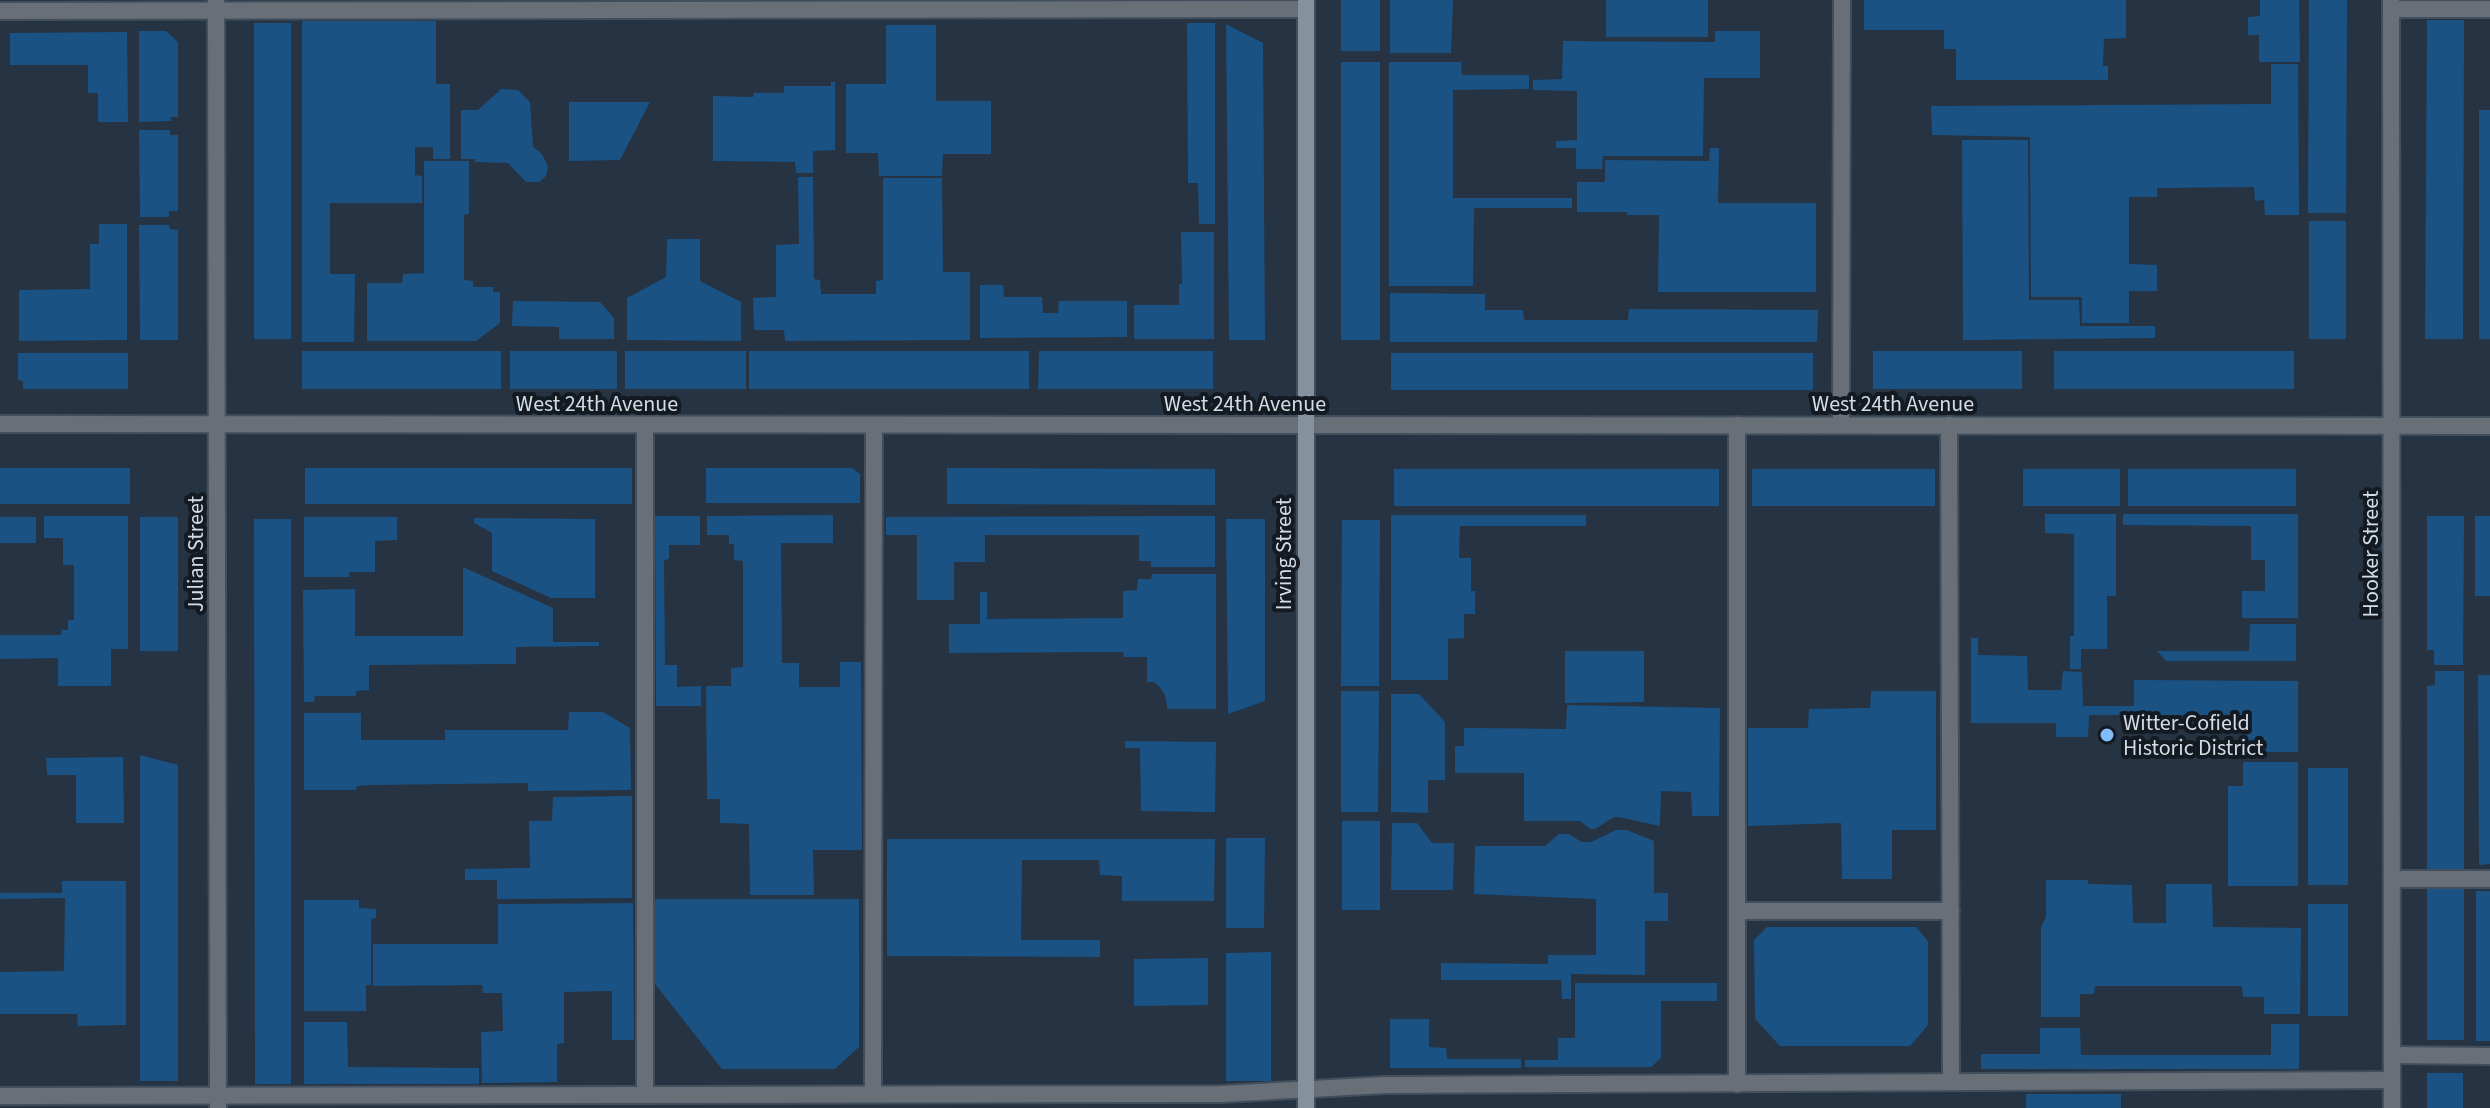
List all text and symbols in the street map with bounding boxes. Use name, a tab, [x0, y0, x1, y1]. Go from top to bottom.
street label: West 24th Avenue	[516, 388, 678, 420]
street label: West 24th Avenue	[1164, 388, 1326, 420]
street label: West 24th Avenue	[1812, 388, 1974, 420]
street label: Hooker Street	[2355, 490, 2387, 617]
street label: Julian Street	[180, 495, 212, 612]
street label: Irving Street	[1268, 497, 1300, 610]
place label: Witter-Cofield Historic District	[2123, 707, 2264, 764]
marker: Witter-Cofield Historic District	[2098, 726, 2116, 744]

